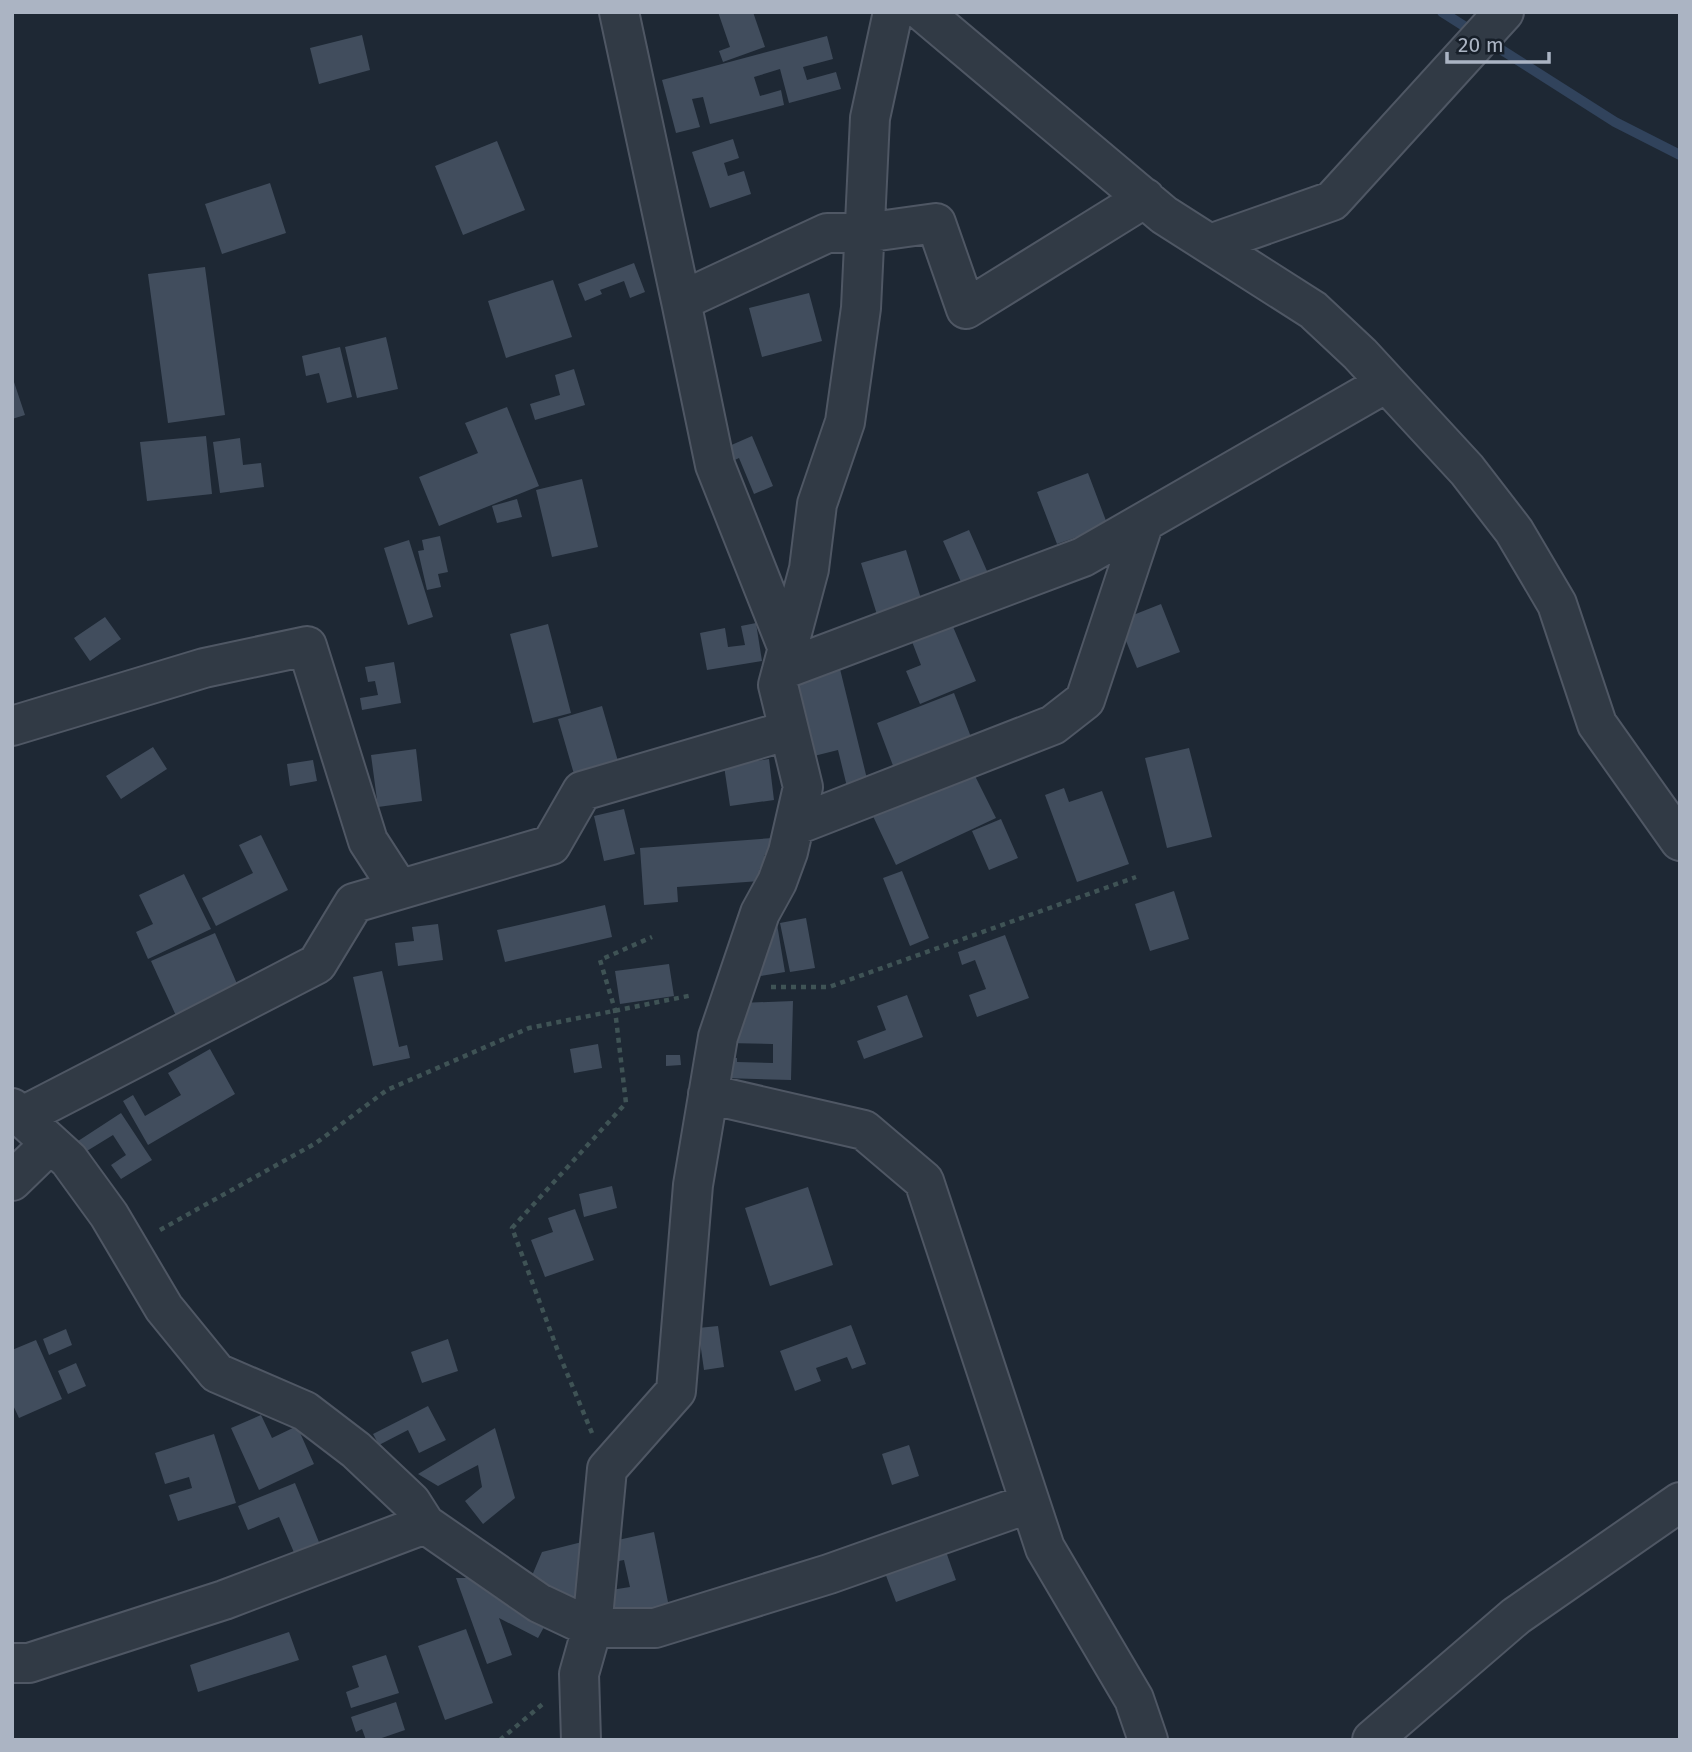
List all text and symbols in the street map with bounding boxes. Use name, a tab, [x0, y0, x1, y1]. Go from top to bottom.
scale bar	[1447, 21, 1548, 65]
text: 20 m	[1458, 32, 1504, 58]

